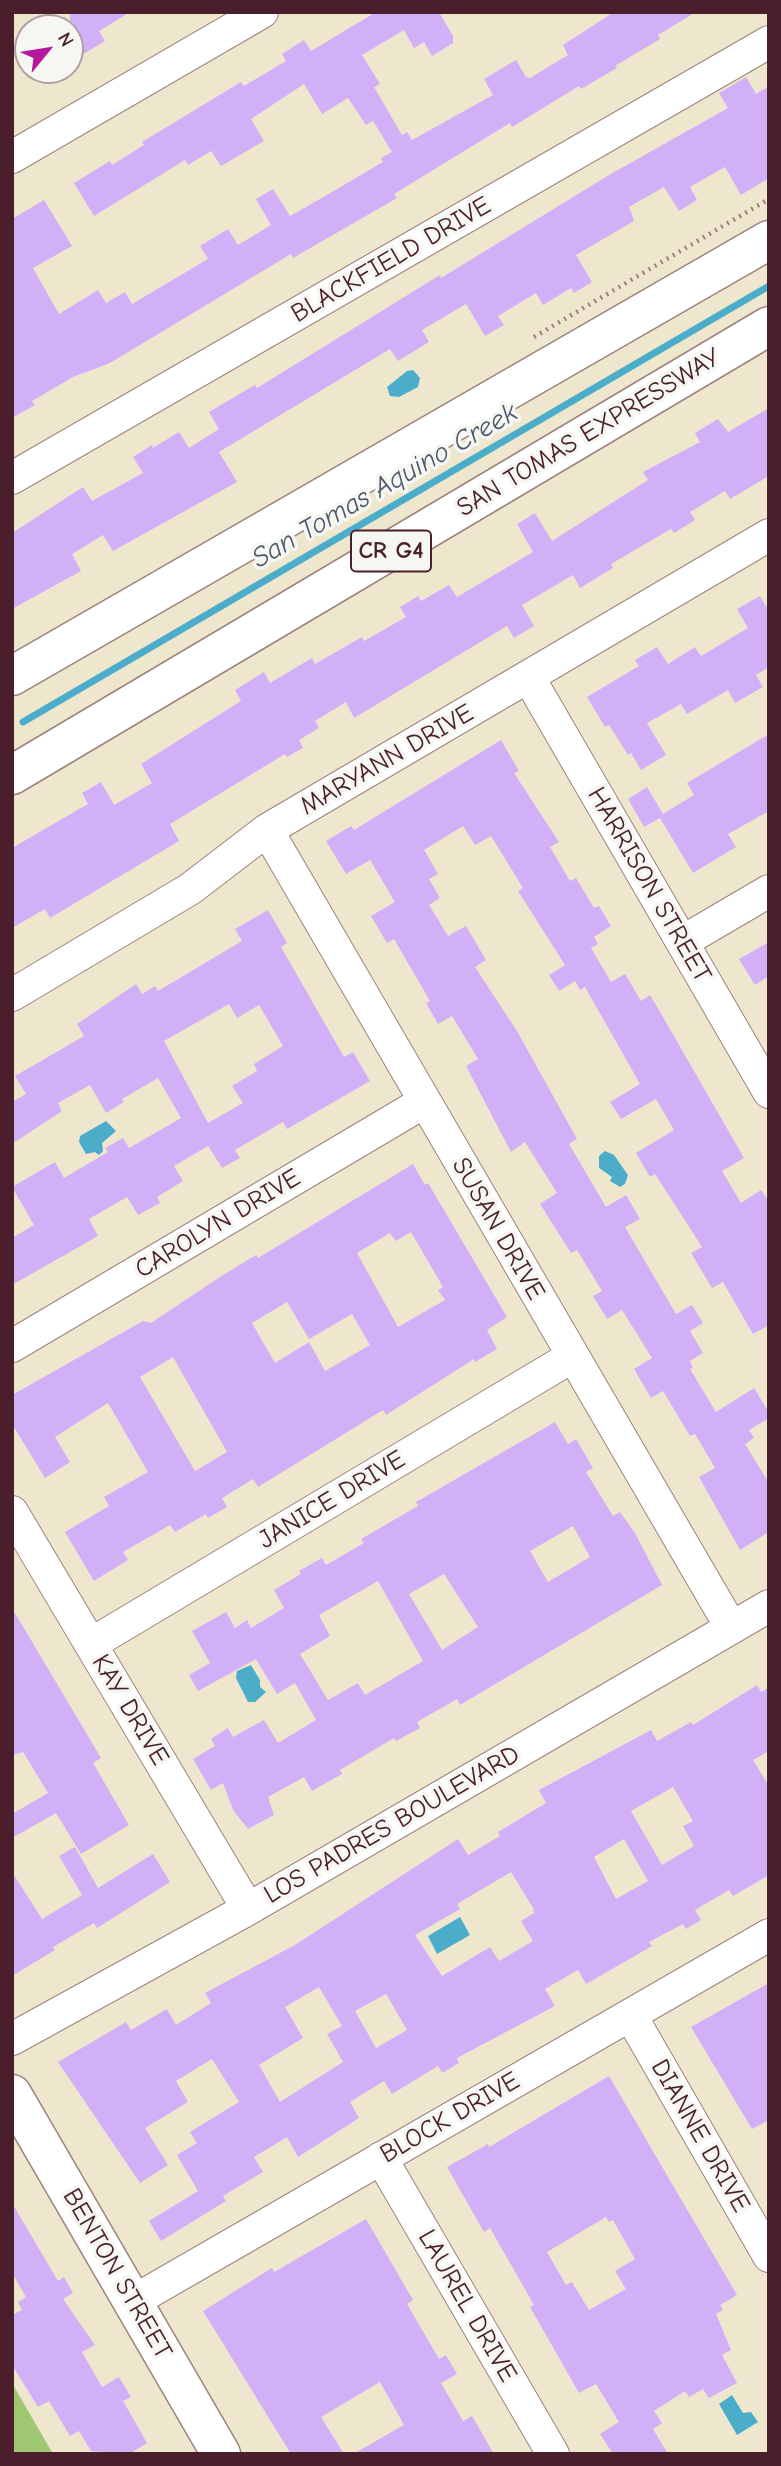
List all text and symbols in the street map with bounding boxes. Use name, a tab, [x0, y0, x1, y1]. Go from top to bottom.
north arrow	[14, 14, 84, 84]
text: N	[53, 29, 78, 50]
street label: BLACKFIELD DRIVE	[286, 190, 496, 330]
street label: SAN TOMAS EXPRESSWAY	[452, 342, 726, 524]
water label: San Tomas Aquino Creek	[246, 396, 524, 576]
road number: CR G4	[351, 530, 431, 572]
street label: MARYANN DRIVE	[295, 698, 479, 822]
street label: HARRISON STREET	[580, 782, 718, 988]
street label: SUSAN DRIVE	[445, 1152, 551, 1306]
street label: CAROLYN DRIVE	[130, 1162, 306, 1286]
street label: JANICE DRIVE	[253, 1444, 411, 1556]
street label: KAY DRIVE	[85, 1649, 175, 1771]
street label: LOS PADRES BOULEVARD	[259, 1739, 525, 1911]
street label: DIANNE DRIVE	[644, 2054, 756, 2218]
street label: BLOCK DRIVE	[375, 2066, 525, 2170]
street label: BENTON STREET	[56, 2183, 178, 2365]
street label: LAUREL DRIVE	[411, 2224, 523, 2388]

